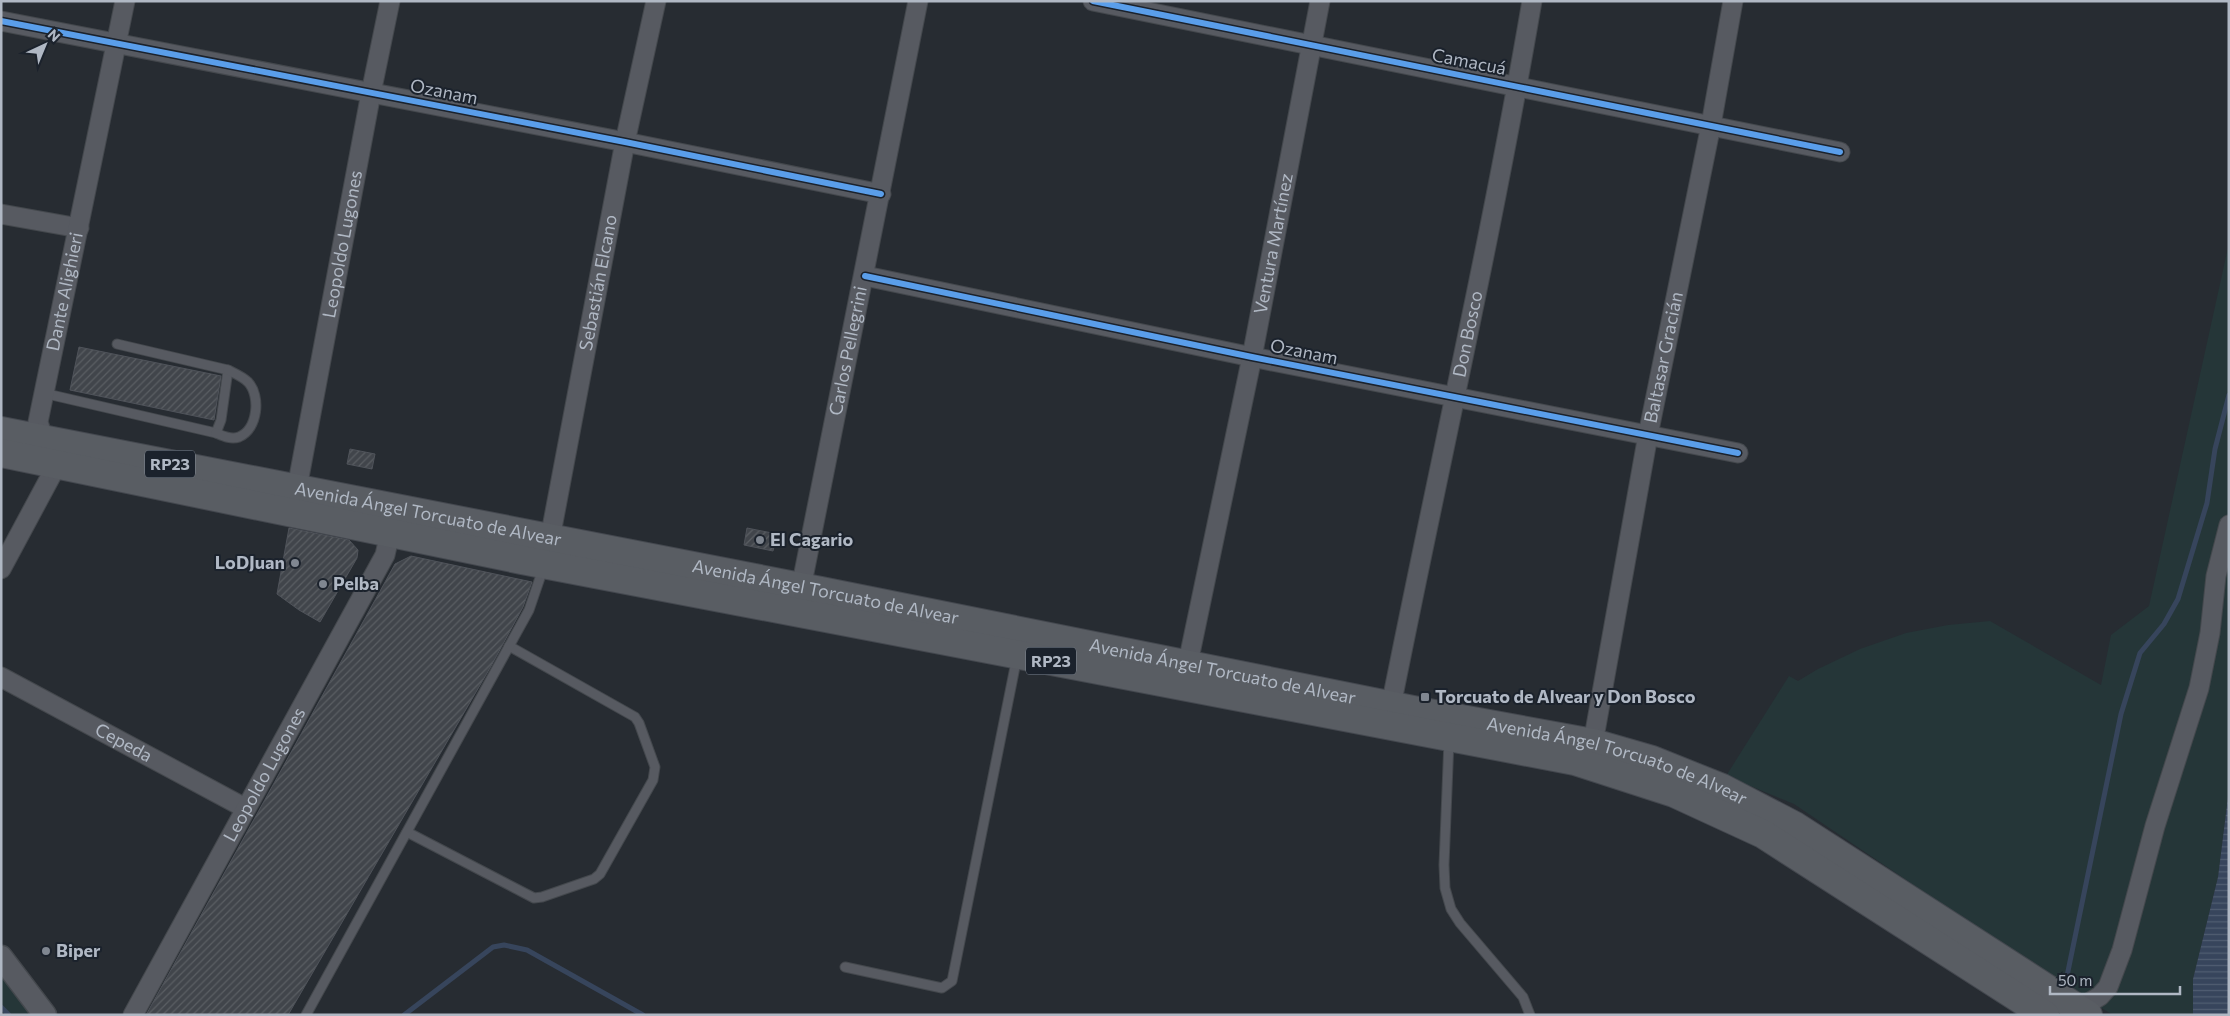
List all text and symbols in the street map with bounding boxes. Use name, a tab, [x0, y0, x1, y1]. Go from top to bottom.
north arrow	[20, 20, 70, 70]
text: N	[45, 26, 64, 45]
street label: Camacuá	[1430, 43, 1508, 79]
street label: Ozanam	[408, 74, 480, 108]
street label: Leopoldo Lugones	[317, 168, 366, 320]
street label: Ventura Martínez	[1248, 171, 1297, 316]
street label: Sebastián Elcano	[574, 213, 621, 352]
street label: Dante Alighieri	[41, 230, 87, 353]
street label: Carlos Pellegrini	[824, 284, 871, 417]
street label: Don Bosco	[1447, 289, 1487, 379]
street label: Baltasar Gracián	[1639, 290, 1687, 425]
street label: Ozanam	[1268, 334, 1340, 368]
road number: RP23	[145, 450, 195, 478]
street label: Avenida Ángel Torcuato de Alvear	[293, 477, 563, 550]
place label: El Cagario	[770, 528, 854, 550]
marker: El Cagario	[754, 534, 766, 546]
place label: LoDJuan	[215, 551, 285, 573]
street label: Avenida Ángel Torcuato de Alvear	[690, 554, 961, 628]
marker: LoDJuan	[289, 557, 301, 569]
place label: Pelba	[333, 572, 379, 594]
marker: Pelba	[317, 578, 329, 590]
street label: Avenida Ángel Torcuato de Alvear	[1088, 633, 1358, 708]
road number: RP23	[1026, 648, 1076, 674]
place label: Torcuato de Alvear y Don Bosco	[1435, 685, 1696, 707]
marker: Torcuato de Alvear y Don Bosco	[1419, 691, 1431, 703]
street label: Leopoldo Lugones	[218, 703, 309, 845]
street label: Avenida Ángel Torcuato de Alvear	[1485, 712, 1751, 809]
street label: Cepeda	[91, 718, 156, 766]
place label: Biper	[56, 939, 101, 961]
marker: Biper	[40, 945, 52, 957]
scale bar	[2050, 964, 2180, 996]
text: 50 m	[2058, 971, 2092, 989]

